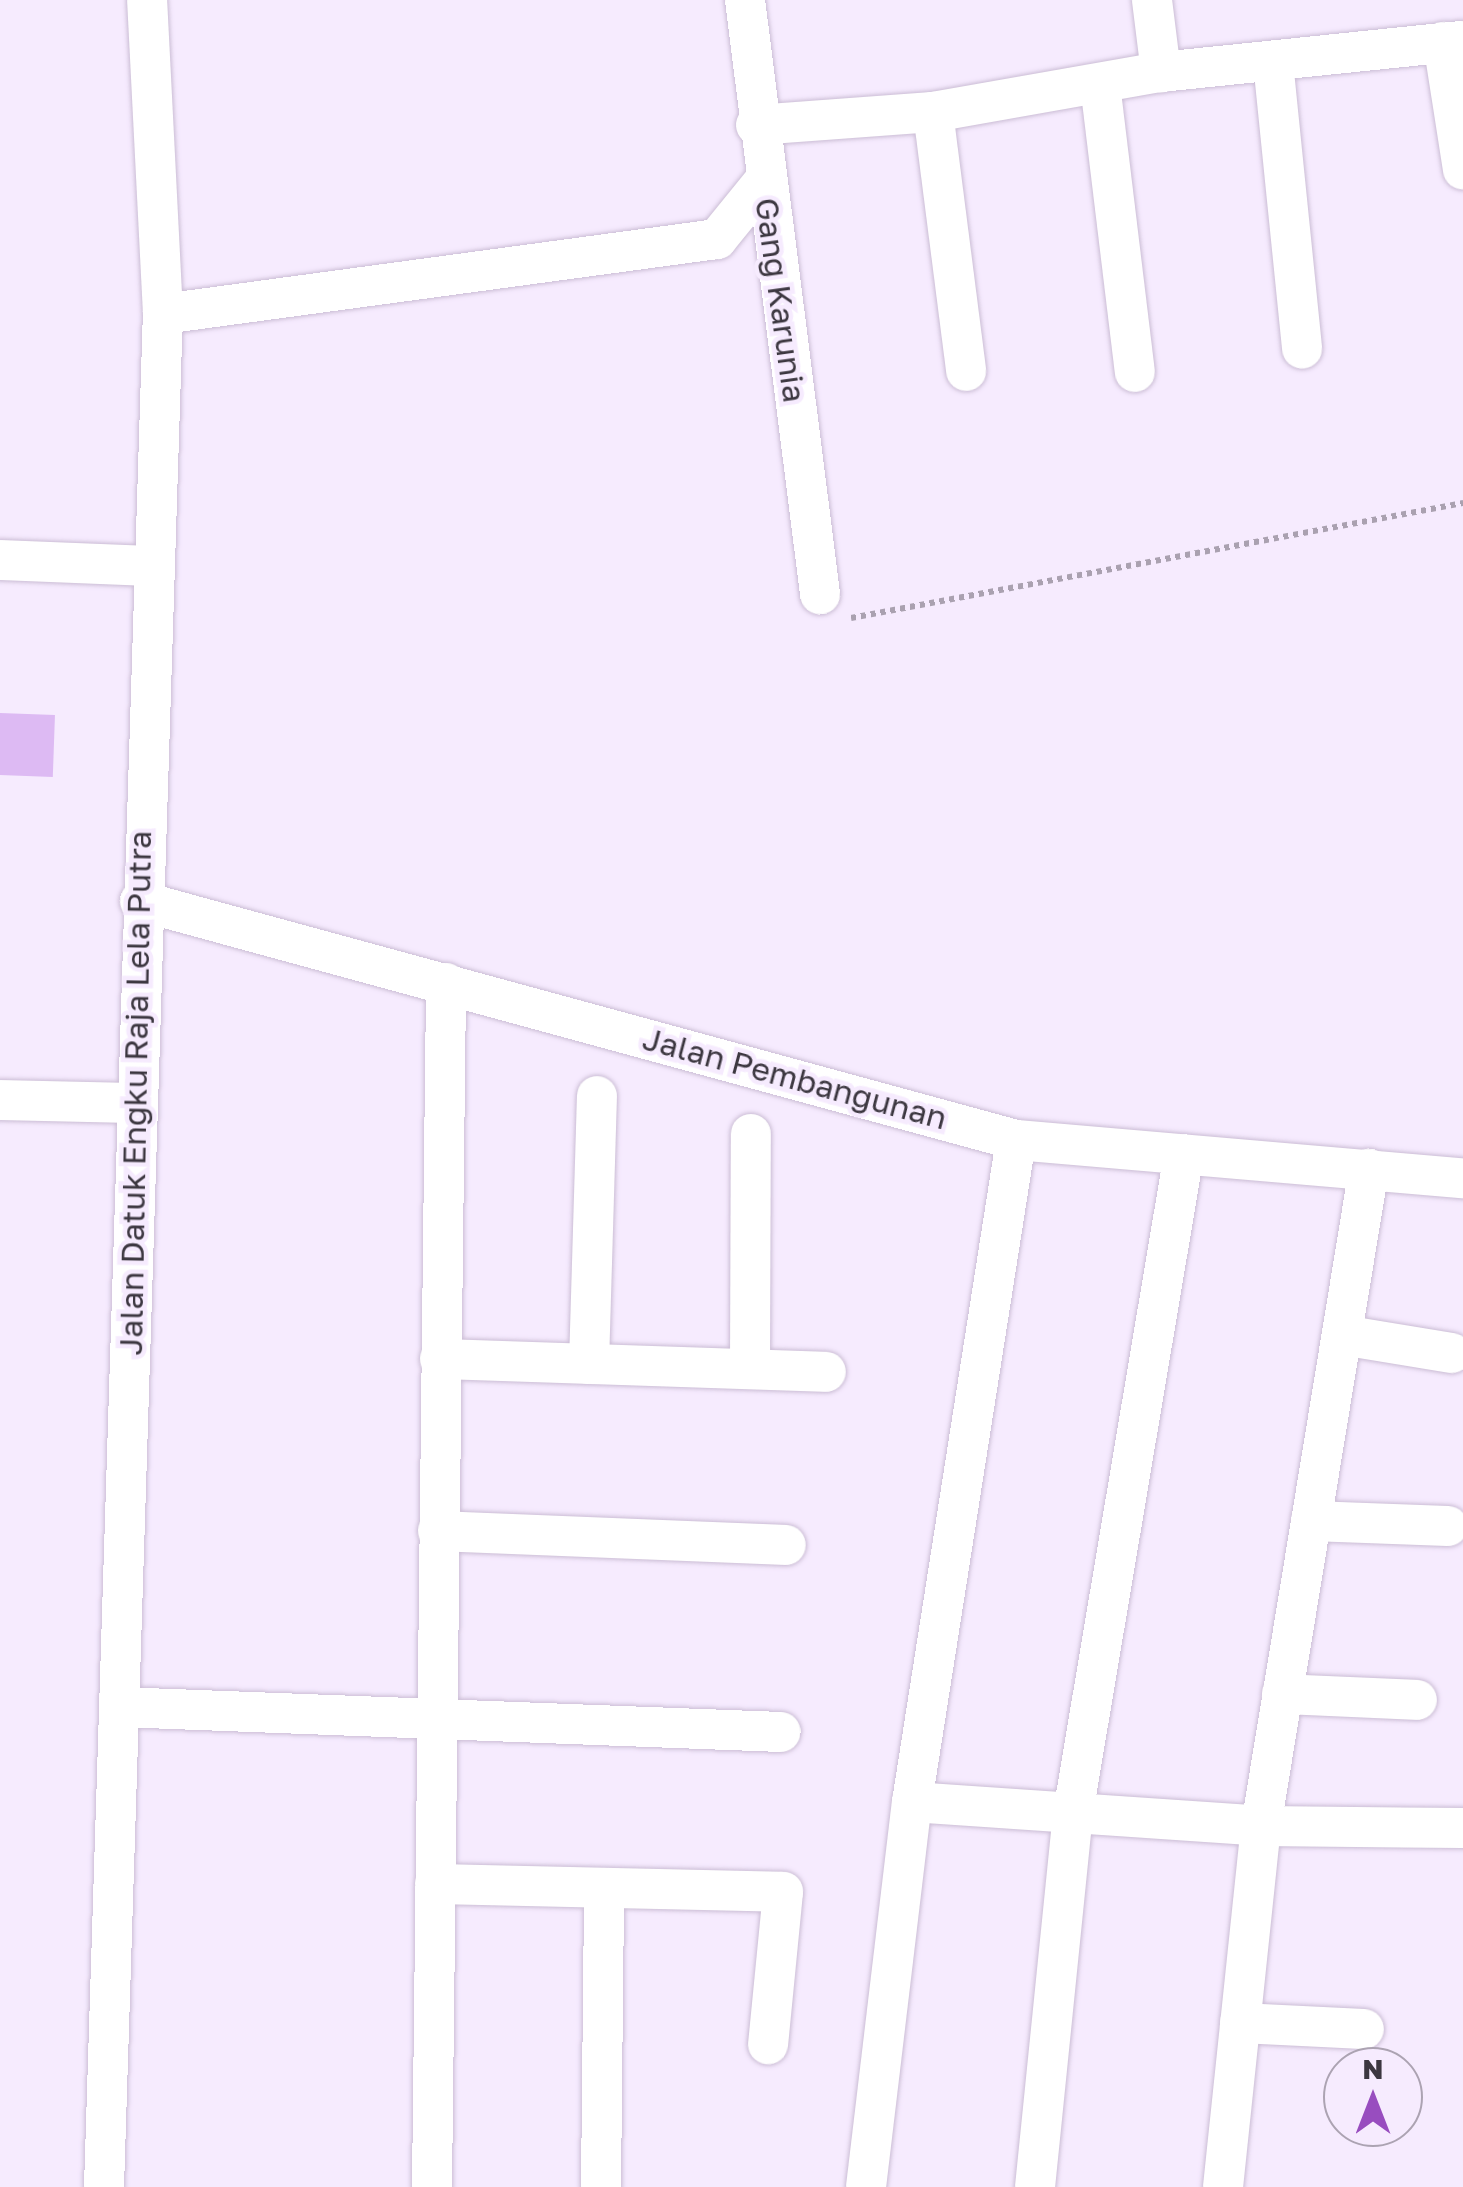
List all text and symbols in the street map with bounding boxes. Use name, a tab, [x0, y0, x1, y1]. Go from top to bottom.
street label: Gang Karunia	[748, 195, 814, 405]
street label: Jalan Datuk Engku Raja Lela Putra	[111, 830, 159, 1356]
street label: Jalan Pembangunan	[639, 1019, 951, 1137]
north arrow	[1323, 2047, 1423, 2147]
text: N	[1362, 2052, 1384, 2085]

